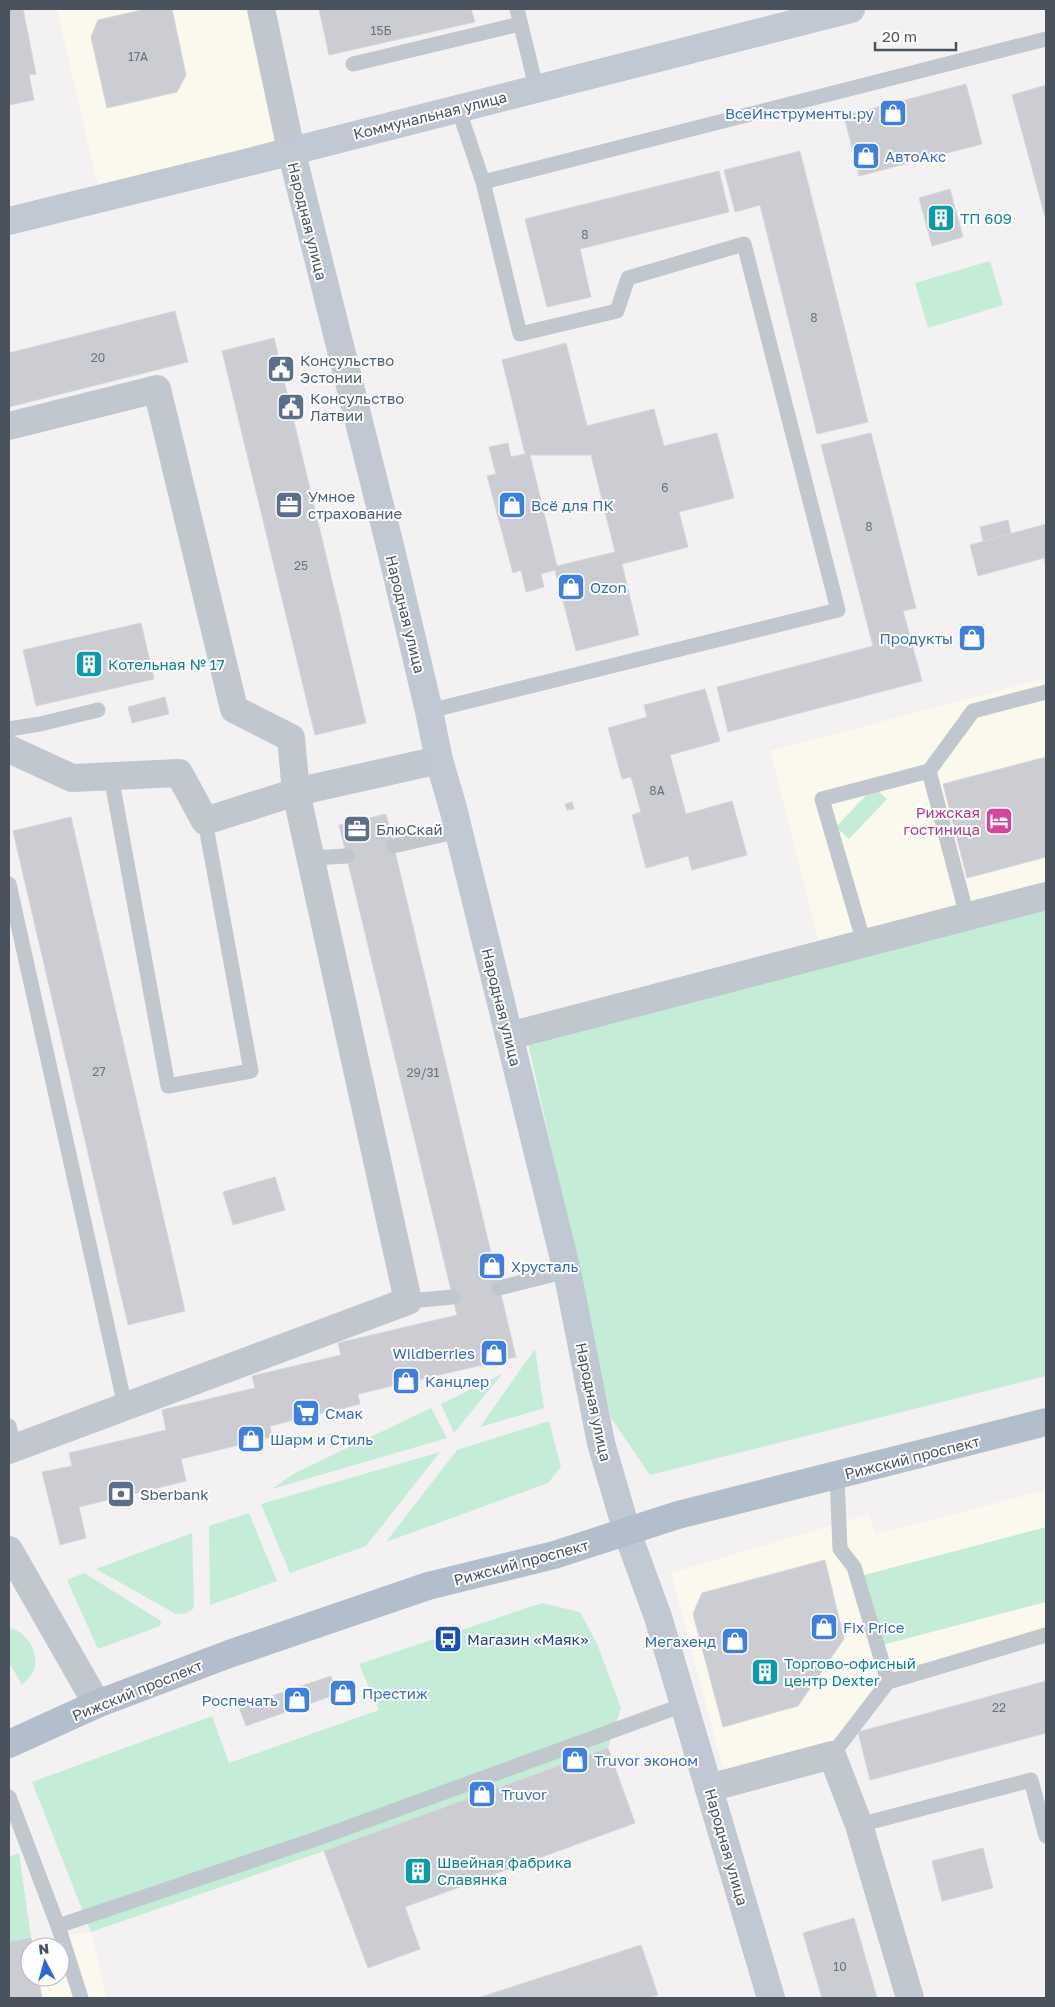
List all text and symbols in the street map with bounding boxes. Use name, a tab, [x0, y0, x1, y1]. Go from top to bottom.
scale bar	[875, 20, 956, 52]
house number: 15Б	[371, 23, 391, 38]
text: 20 m	[882, 27, 917, 45]
house number: 17А	[128, 49, 148, 64]
street label: Коммунальная улица	[351, 87, 509, 143]
shop icon: ВсеИнструменты.ру	[878, 98, 908, 128]
place label: ВсеИнструменты.ру	[725, 104, 875, 122]
shop icon: АвтоАкс	[851, 141, 881, 171]
place label: АвтоАкс	[885, 147, 946, 165]
street label: Народная улица	[285, 160, 331, 282]
building icon: ТП 609	[926, 203, 956, 233]
place label: ТП 609	[960, 209, 1012, 227]
house number: 8	[581, 227, 589, 242]
house number: 8	[810, 310, 818, 325]
house number: 20	[91, 350, 105, 365]
place label: Консульство Эстонии	[300, 351, 394, 386]
public building icon: Консульство Эстонии	[266, 354, 296, 384]
place label: Консульство Латвии	[310, 389, 404, 424]
public building icon: Консульство Латвии	[276, 392, 306, 422]
house number: 6	[661, 480, 669, 495]
place label: Умное страхование	[308, 487, 402, 522]
office icon: Умное страхование	[274, 490, 304, 520]
shop icon: Всё для ПК	[497, 490, 527, 520]
place label: Всё для ПК	[531, 496, 614, 514]
house number: 8	[865, 519, 873, 534]
street label: Народная улица	[383, 553, 429, 675]
house number: 25	[294, 558, 308, 573]
shop icon: Ozon	[556, 572, 586, 602]
place label: Ozon	[590, 578, 627, 596]
shop icon: Продукты	[957, 623, 987, 653]
place label: Продукты	[879, 629, 953, 647]
building icon: Котельная № 17	[74, 649, 104, 679]
place label: Котельная № 17	[108, 655, 225, 673]
house number: 8А	[649, 783, 665, 798]
place label: Рижская гостиница	[903, 803, 980, 838]
hotel icon: Рижская гостиница	[984, 806, 1014, 836]
office icon: БлюСкай	[342, 814, 372, 844]
place label: БлюСкай	[376, 820, 443, 838]
street label: Народная улица	[479, 946, 525, 1068]
house number: 27	[92, 1064, 106, 1079]
house number: 29/31	[407, 1065, 440, 1080]
shop icon: Хрусталь	[477, 1251, 507, 1281]
place label: Хрусталь	[511, 1257, 578, 1275]
shop icon: Wildberries	[479, 1338, 509, 1368]
street label: Народная улица	[573, 1341, 615, 1463]
place label: Wildberries	[392, 1344, 475, 1362]
shop icon: Канцлер	[391, 1366, 421, 1396]
place label: Канцлер	[425, 1372, 489, 1390]
supermarket icon: Смак	[291, 1398, 321, 1428]
place label: Смак	[325, 1404, 363, 1422]
shop icon: Шарм и Стиль	[236, 1424, 266, 1454]
place label: Шарм и Стиль	[270, 1430, 373, 1448]
street label: Рижский проспект	[843, 1431, 982, 1482]
bank icon: Sberbank	[106, 1479, 136, 1509]
place label: Sberbank	[140, 1485, 209, 1503]
street label: Рижский проспект	[452, 1535, 591, 1589]
shop icon: Fix Price	[809, 1612, 839, 1642]
place label: Fix Price	[843, 1618, 905, 1636]
bus stop icon: Магазин «Маяк»	[433, 1624, 463, 1654]
shop icon: Мегахенд	[720, 1626, 750, 1656]
place label: Магазин «Маяк»	[467, 1630, 588, 1648]
place label: Мегахенд	[644, 1632, 716, 1650]
place label: Торгово-офисный центр Dexter	[784, 1654, 916, 1689]
street label: Рижский проспект	[69, 1655, 205, 1724]
building icon: Торгово-офисный центр Dexter	[750, 1657, 780, 1687]
shop icon: Престиж	[328, 1678, 358, 1708]
place label: Престиж	[362, 1684, 428, 1702]
shop icon: Роспечать	[282, 1685, 312, 1715]
place label: Роспечать	[202, 1691, 278, 1709]
house number: 22	[992, 1700, 1006, 1715]
shop icon: Truvor эконом	[560, 1745, 590, 1775]
place label: Truvor эконом	[594, 1751, 698, 1769]
shop icon: Truvor	[467, 1779, 497, 1809]
place label: Truvor	[501, 1785, 547, 1803]
street label: Народная улица	[702, 1786, 752, 1908]
place label: Швейная фабрика Славянка	[437, 1853, 572, 1888]
building icon: Швейная фабрика Славянка	[403, 1856, 433, 1886]
north arrow	[20, 1937, 70, 1987]
text: N	[37, 1940, 50, 1958]
house number: 10	[833, 1959, 847, 1974]

